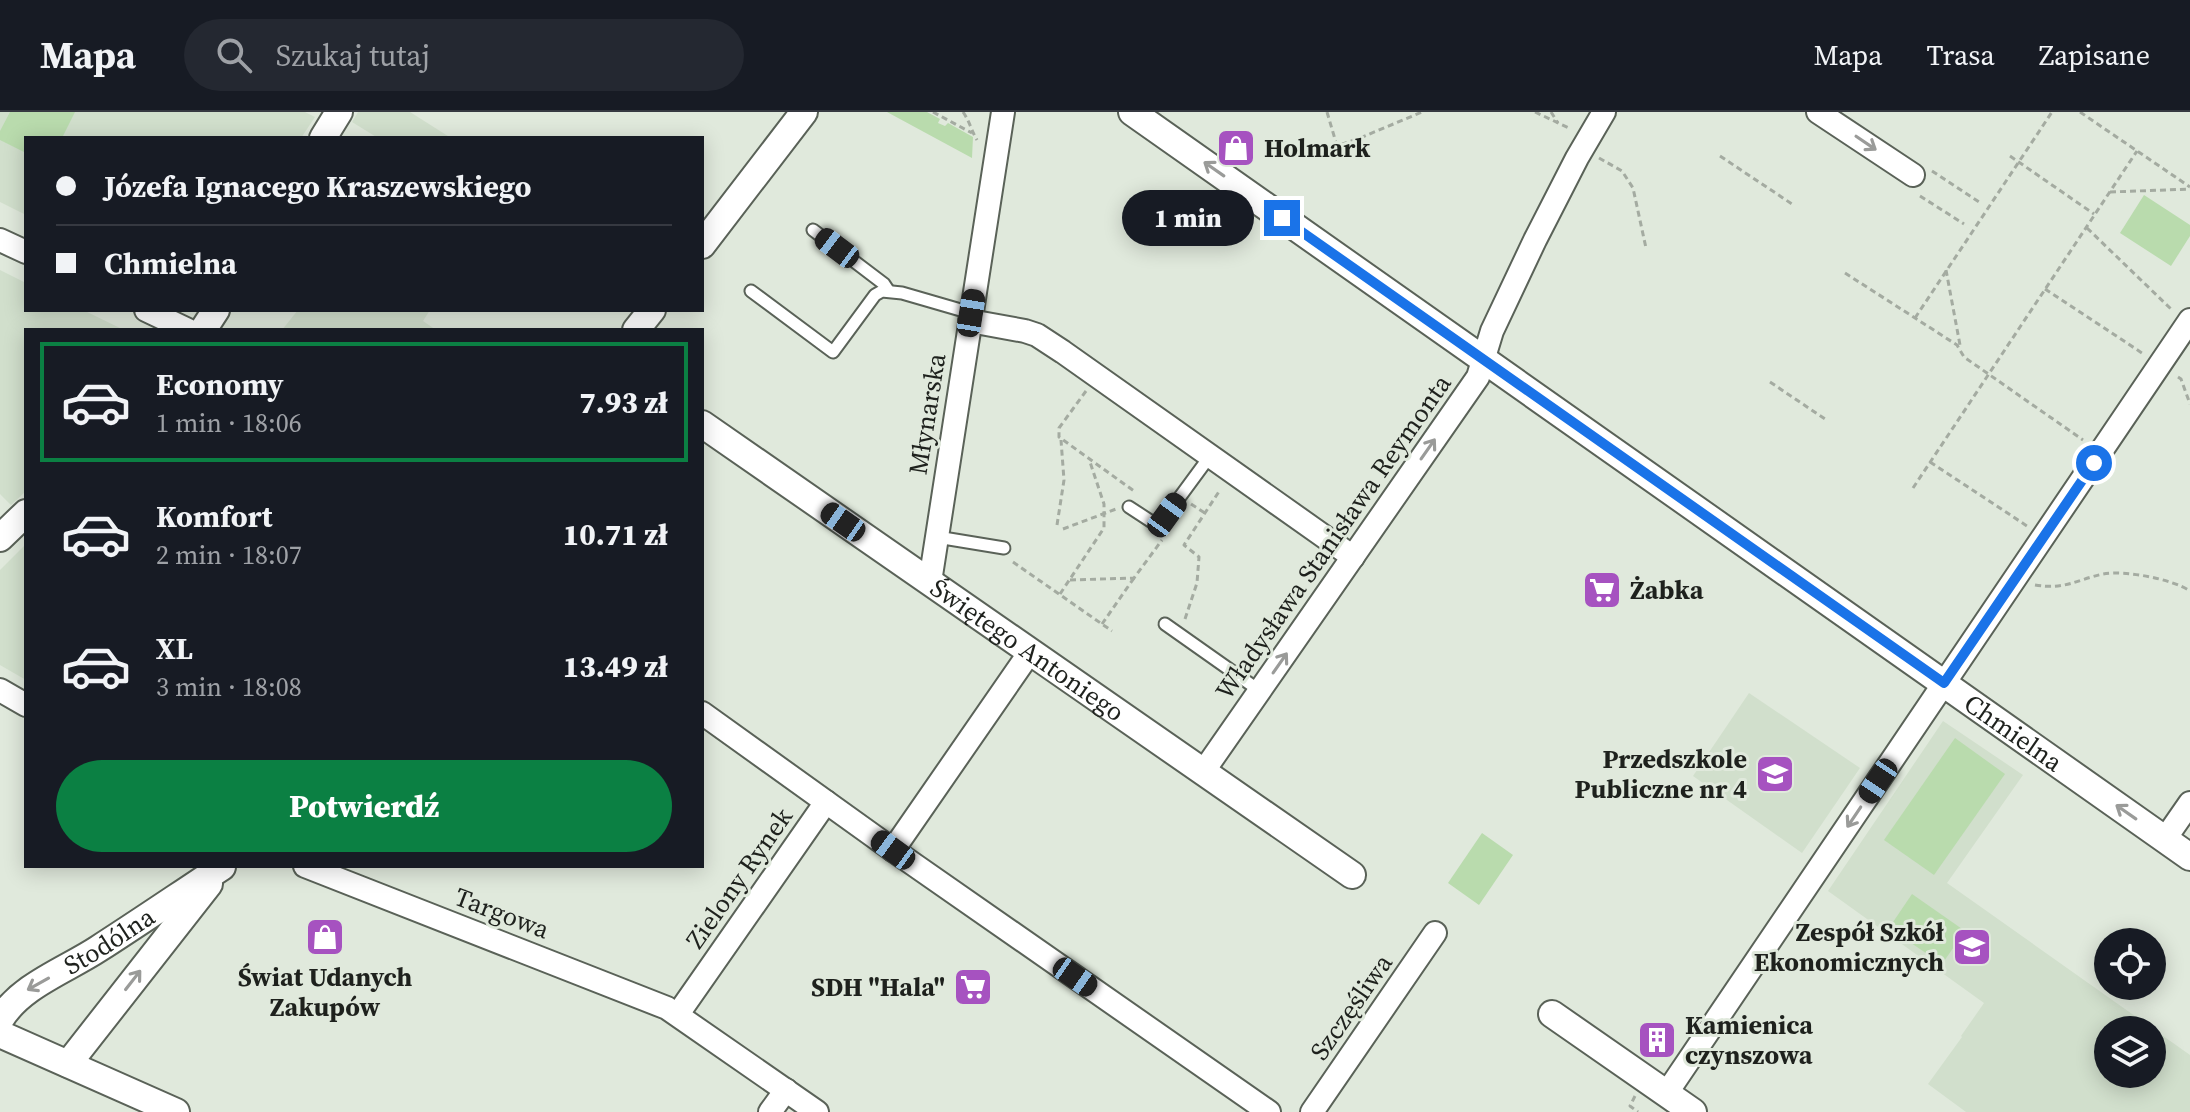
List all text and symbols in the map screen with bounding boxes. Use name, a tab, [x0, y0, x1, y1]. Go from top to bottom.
search box	[184, 19, 744, 91]
text: Mapa	[40, 29, 136, 81]
icon: search	[212, 33, 256, 77]
text: Szukaj tutaj	[276, 35, 430, 76]
text: Mapa	[1813, 36, 1882, 74]
text: Trasa	[1926, 36, 1995, 74]
text: Zapisane	[2039, 36, 2150, 74]
shop icon: Holmark	[1215, 127, 1257, 169]
place label: Holmark	[1264, 130, 1371, 166]
one-way arrow	[1854, 135, 1876, 152]
one-way arrow	[1203, 161, 1225, 178]
text: Józefa Ignacego Kraszewskiego	[104, 166, 532, 207]
callout: 1 min	[1122, 190, 1254, 246]
text: 1 min	[1154, 200, 1222, 236]
route end	[1264, 200, 1300, 236]
car	[811, 224, 863, 272]
text: Chmielna	[104, 243, 237, 284]
car	[955, 287, 987, 339]
street label: Młynarska	[900, 350, 954, 477]
text: Economy	[156, 364, 284, 405]
icon: car	[60, 366, 132, 438]
street label: Władysława Stanisława Reymonta	[1207, 367, 1460, 707]
text: 7.93 zł	[579, 382, 668, 423]
text: 1 min · 18:06	[156, 405, 302, 441]
one-way arrow	[1420, 438, 1436, 460]
route start	[2076, 445, 2112, 481]
car	[1143, 489, 1191, 541]
text: Komfort	[156, 496, 273, 537]
icon: car	[60, 498, 132, 570]
car	[816, 498, 870, 546]
text: 10.71 zł	[563, 514, 668, 555]
text: 2 min · 18:07	[156, 537, 302, 573]
supermarket icon: Żabka	[1581, 569, 1623, 611]
street label: Świętego Antoniego	[923, 570, 1132, 730]
place label: Żabka	[1630, 572, 1704, 608]
text: XL	[156, 628, 193, 669]
icon: car	[60, 630, 132, 702]
text: 13.49 zł	[563, 646, 668, 687]
one-way arrow	[1272, 652, 1288, 674]
text: 3 min · 18:08	[156, 669, 302, 705]
street label: Chmielna	[1957, 685, 2071, 780]
place label: Przedszkole Publiczne nr 4	[1575, 741, 1747, 807]
school or university icon: Przedszkole Publiczne nr 4	[1754, 753, 1796, 795]
car	[1855, 754, 1901, 808]
button: Potwierdź	[56, 760, 672, 852]
street label: Zielony Rynek	[677, 800, 801, 956]
one-way arrow	[2116, 804, 2138, 820]
one-way arrow	[1846, 805, 1862, 827]
car	[867, 826, 919, 874]
street label: Targowa	[449, 879, 555, 948]
street label: Stodólna	[57, 898, 162, 983]
place label: Zespół Szkół Ekonomicznych	[1754, 914, 1945, 980]
shop icon: Świat Udanych Zakupów	[304, 916, 346, 958]
school or university icon: Zespół Szkół Ekonomicznych	[1951, 926, 1993, 968]
map controls	[2094, 928, 2166, 1088]
button: locate	[2094, 928, 2166, 1000]
street label: Szczęśliwa	[1301, 946, 1401, 1067]
car	[1048, 953, 1102, 1001]
place label: Świat Udanych Zakupów	[238, 959, 412, 1025]
supermarket icon: SDH "Hala"	[952, 966, 994, 1008]
place label: SDH "Hala"	[811, 969, 945, 1005]
one-way arrow	[125, 970, 142, 991]
one-way arrow	[27, 977, 51, 992]
place label: Kamienica czynszowa	[1685, 1007, 1813, 1073]
button: layers	[2094, 1016, 2166, 1088]
building icon: Kamienica czynszowa	[1636, 1019, 1678, 1061]

